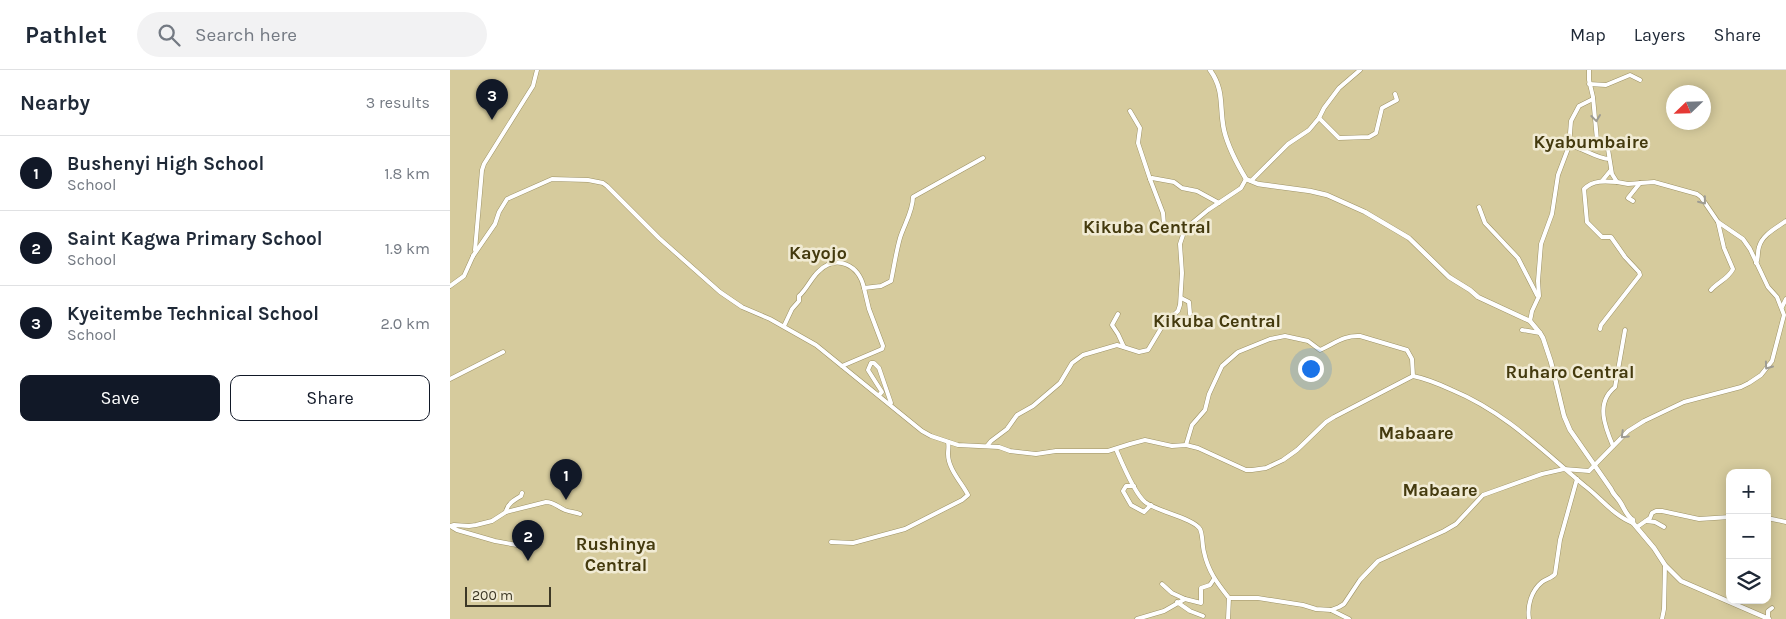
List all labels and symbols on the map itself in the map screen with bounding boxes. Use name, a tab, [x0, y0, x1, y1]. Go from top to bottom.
pin: 3	[476, 79, 508, 120]
north arrow	[1666, 85, 1711, 130]
one-way arrow	[1590, 114, 1601, 122]
district label: Kyabumbaire	[1534, 131, 1648, 153]
one-way arrow	[1697, 195, 1706, 205]
district label: Kikuba Central	[1083, 216, 1211, 238]
district label: Kayojo	[789, 242, 847, 264]
district label: Kikuba Central	[1153, 310, 1281, 332]
your location	[1298, 356, 1324, 382]
one-way arrow	[1765, 360, 1774, 370]
district label: Ruharo Central	[1506, 361, 1634, 383]
district label: Mabaare	[1379, 422, 1454, 444]
one-way arrow	[1621, 429, 1630, 438]
pin: 1	[550, 459, 582, 500]
district label: Mabaare	[1403, 479, 1478, 501]
pin: 2	[512, 520, 544, 561]
district label: Rushinya Central	[576, 533, 656, 576]
scale bar	[465, 584, 551, 607]

